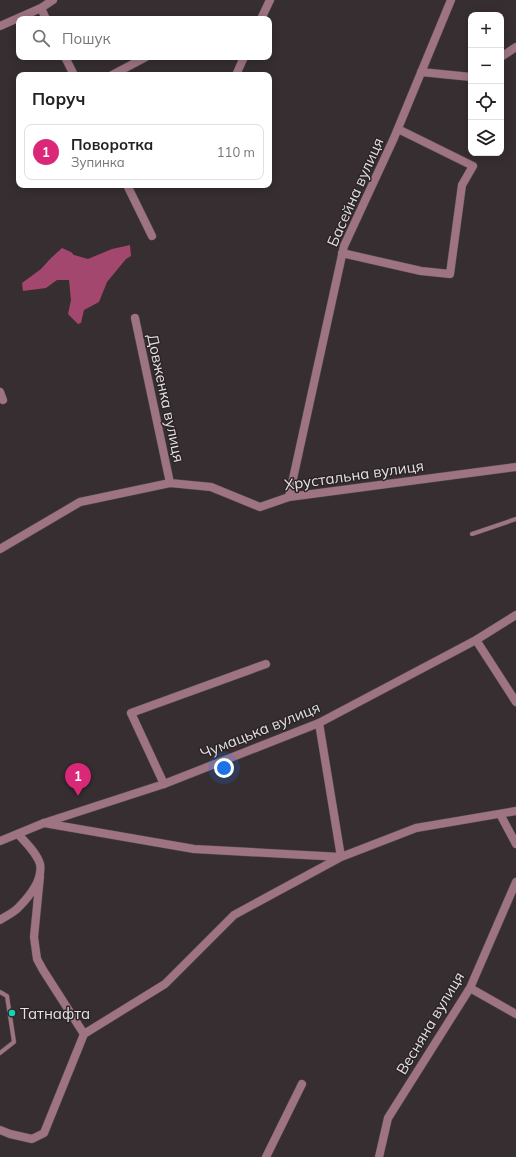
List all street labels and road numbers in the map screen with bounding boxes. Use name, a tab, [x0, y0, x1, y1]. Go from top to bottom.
street label: Басейна вулиця	[322, 135, 388, 249]
street label: Довженка вулиця	[143, 332, 189, 464]
street label: Хрустальна вулиця	[283, 456, 425, 494]
street label: Чумацька вулиця	[197, 697, 323, 763]
street label: Весняна вулиця	[392, 968, 468, 1078]

